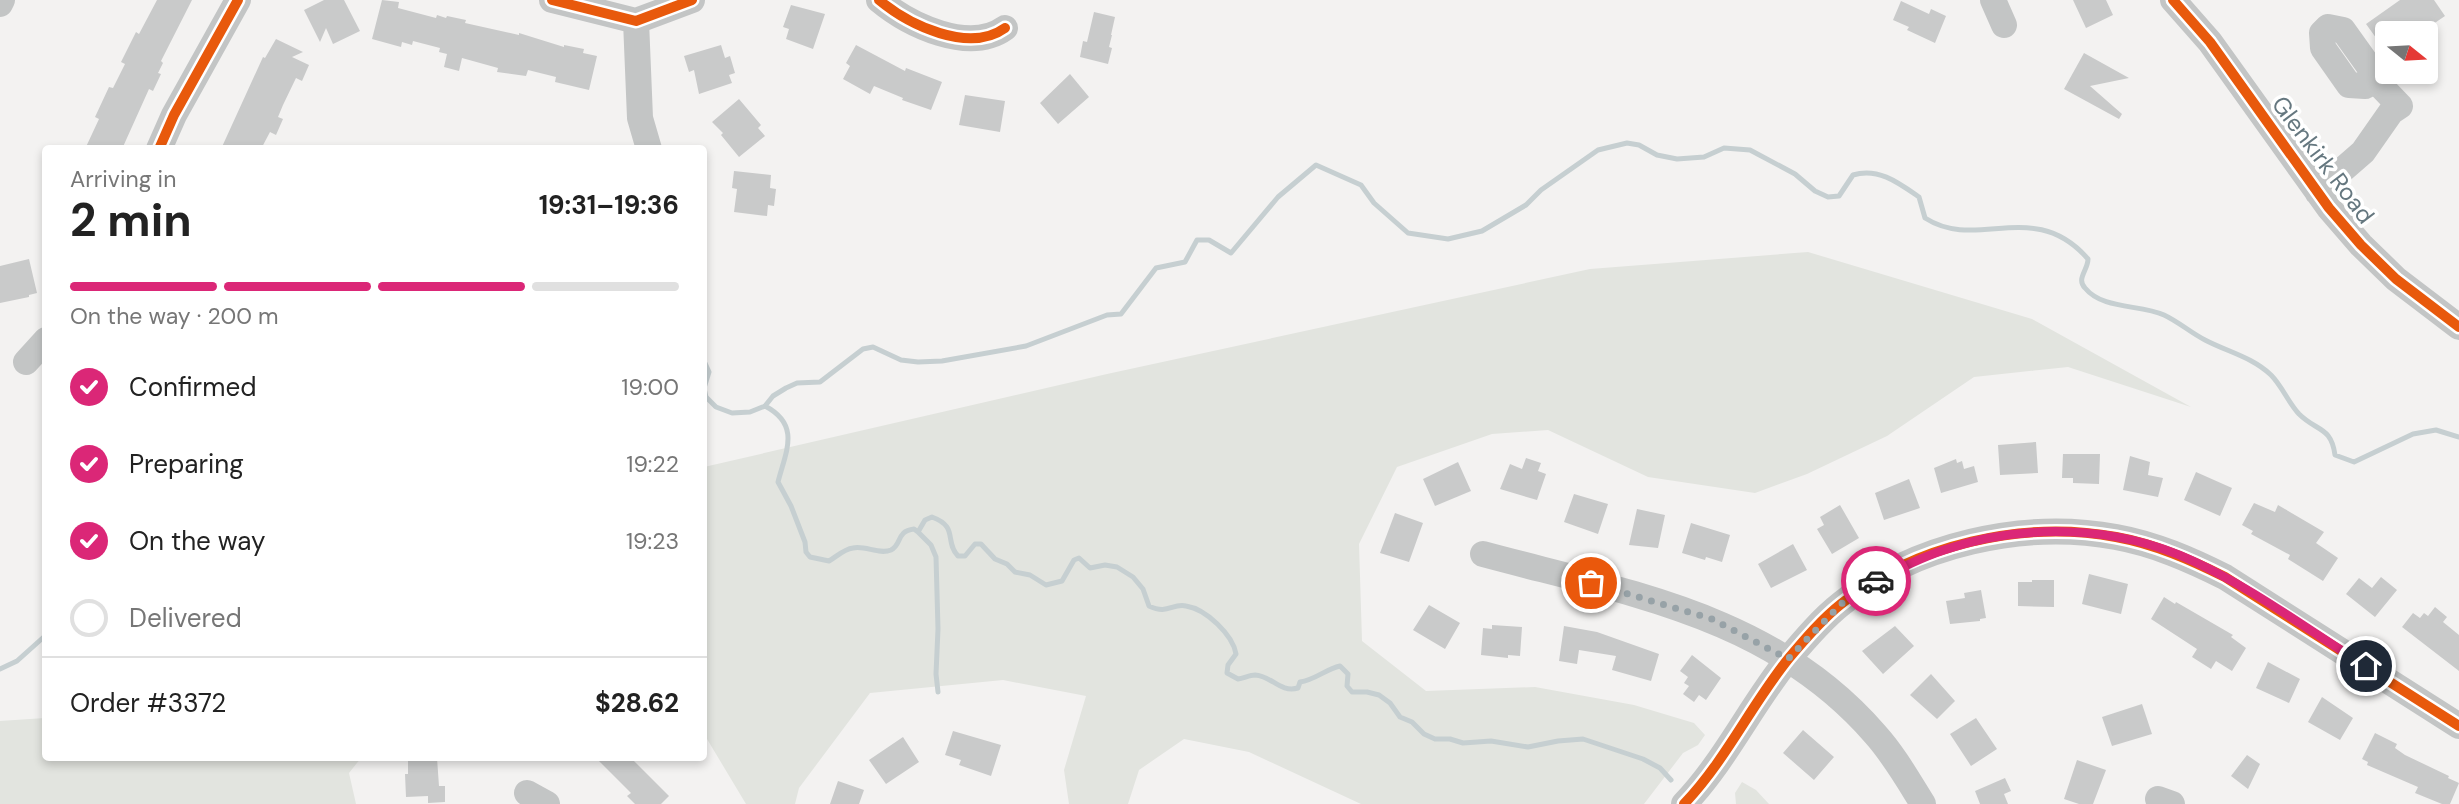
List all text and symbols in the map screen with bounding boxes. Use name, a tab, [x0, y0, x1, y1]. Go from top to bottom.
north arrow	[2375, 21, 2438, 84]
map controls	[2375, 21, 2438, 84]
street label: Glenkirk Road	[2265, 90, 2382, 230]
text: Arriving in	[70, 164, 176, 194]
text: 19:31–19:36	[539, 188, 679, 222]
text: 2 min	[70, 190, 192, 250]
text: On the way · 200 m	[70, 301, 279, 331]
icon: check	[70, 368, 108, 406]
text: Confirmed	[129, 370, 256, 404]
text: 19:00	[621, 372, 679, 402]
icon: check	[70, 445, 108, 483]
text: Preparing	[129, 447, 244, 481]
text: 19:22	[626, 449, 679, 479]
icon: check	[70, 522, 108, 560]
text: On the way	[129, 524, 265, 558]
text: 19:23	[626, 526, 679, 556]
courier	[1841, 546, 1911, 616]
pin	[1561, 553, 1621, 613]
icon: car	[1857, 562, 1895, 600]
icon: bag	[1572, 564, 1610, 602]
text: Delivered	[129, 601, 242, 635]
pin	[2336, 636, 2396, 696]
icon: home	[2347, 647, 2385, 685]
text: Order #3372	[70, 686, 226, 720]
text: $28.62	[595, 686, 679, 720]

